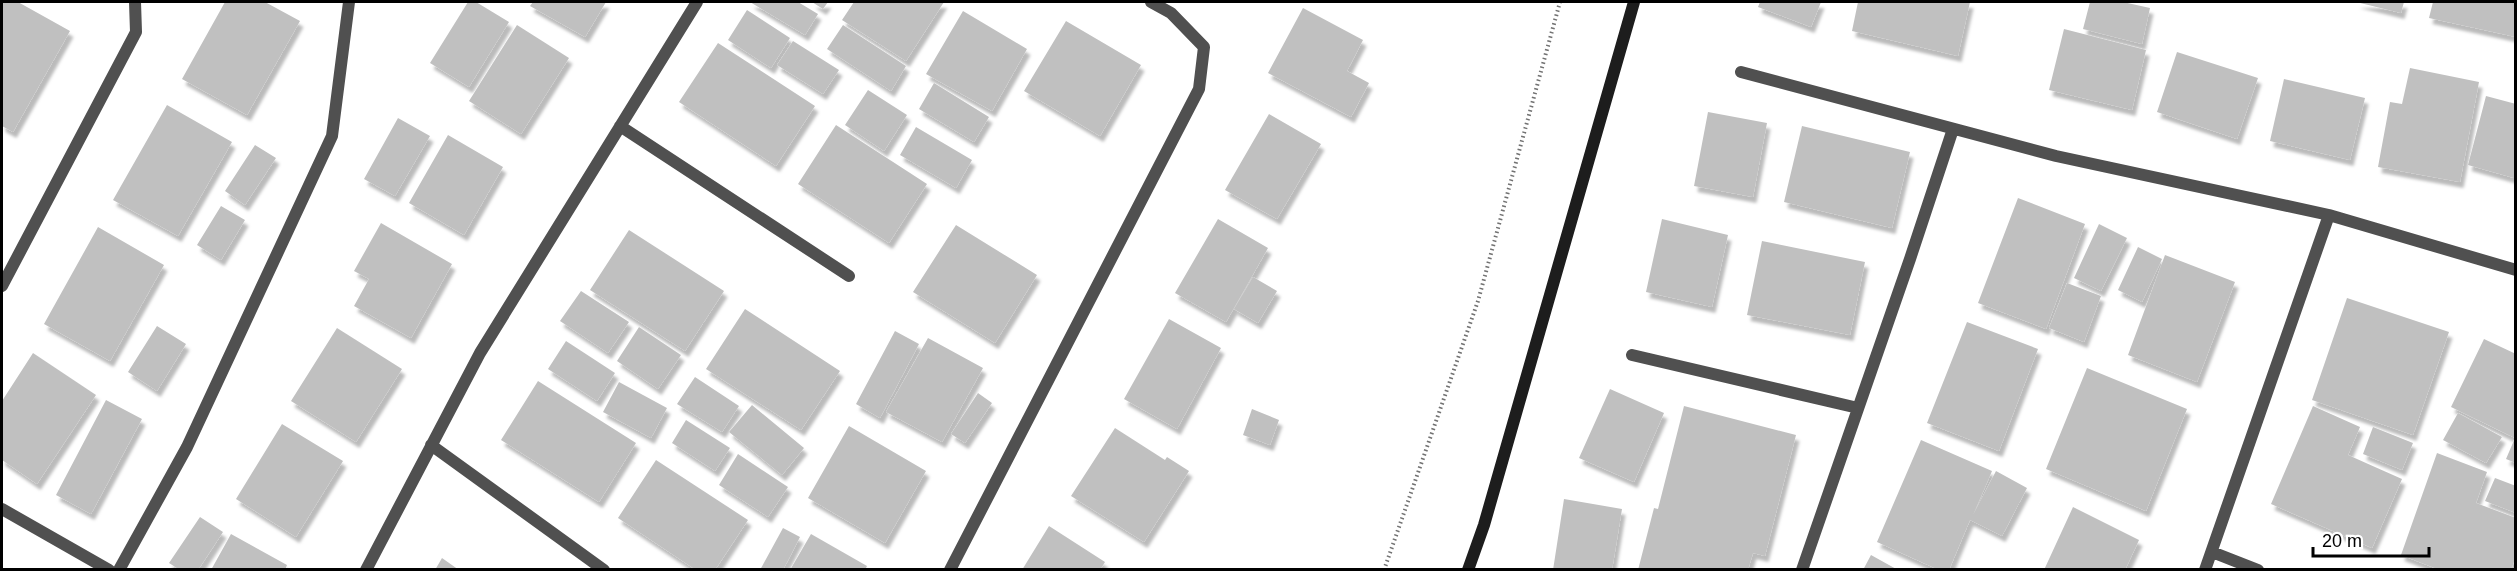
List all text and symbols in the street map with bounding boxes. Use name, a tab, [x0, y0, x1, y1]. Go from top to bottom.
scale bar	[2313, 520, 2428, 558]
text: 20 m	[2322, 531, 2362, 551]

